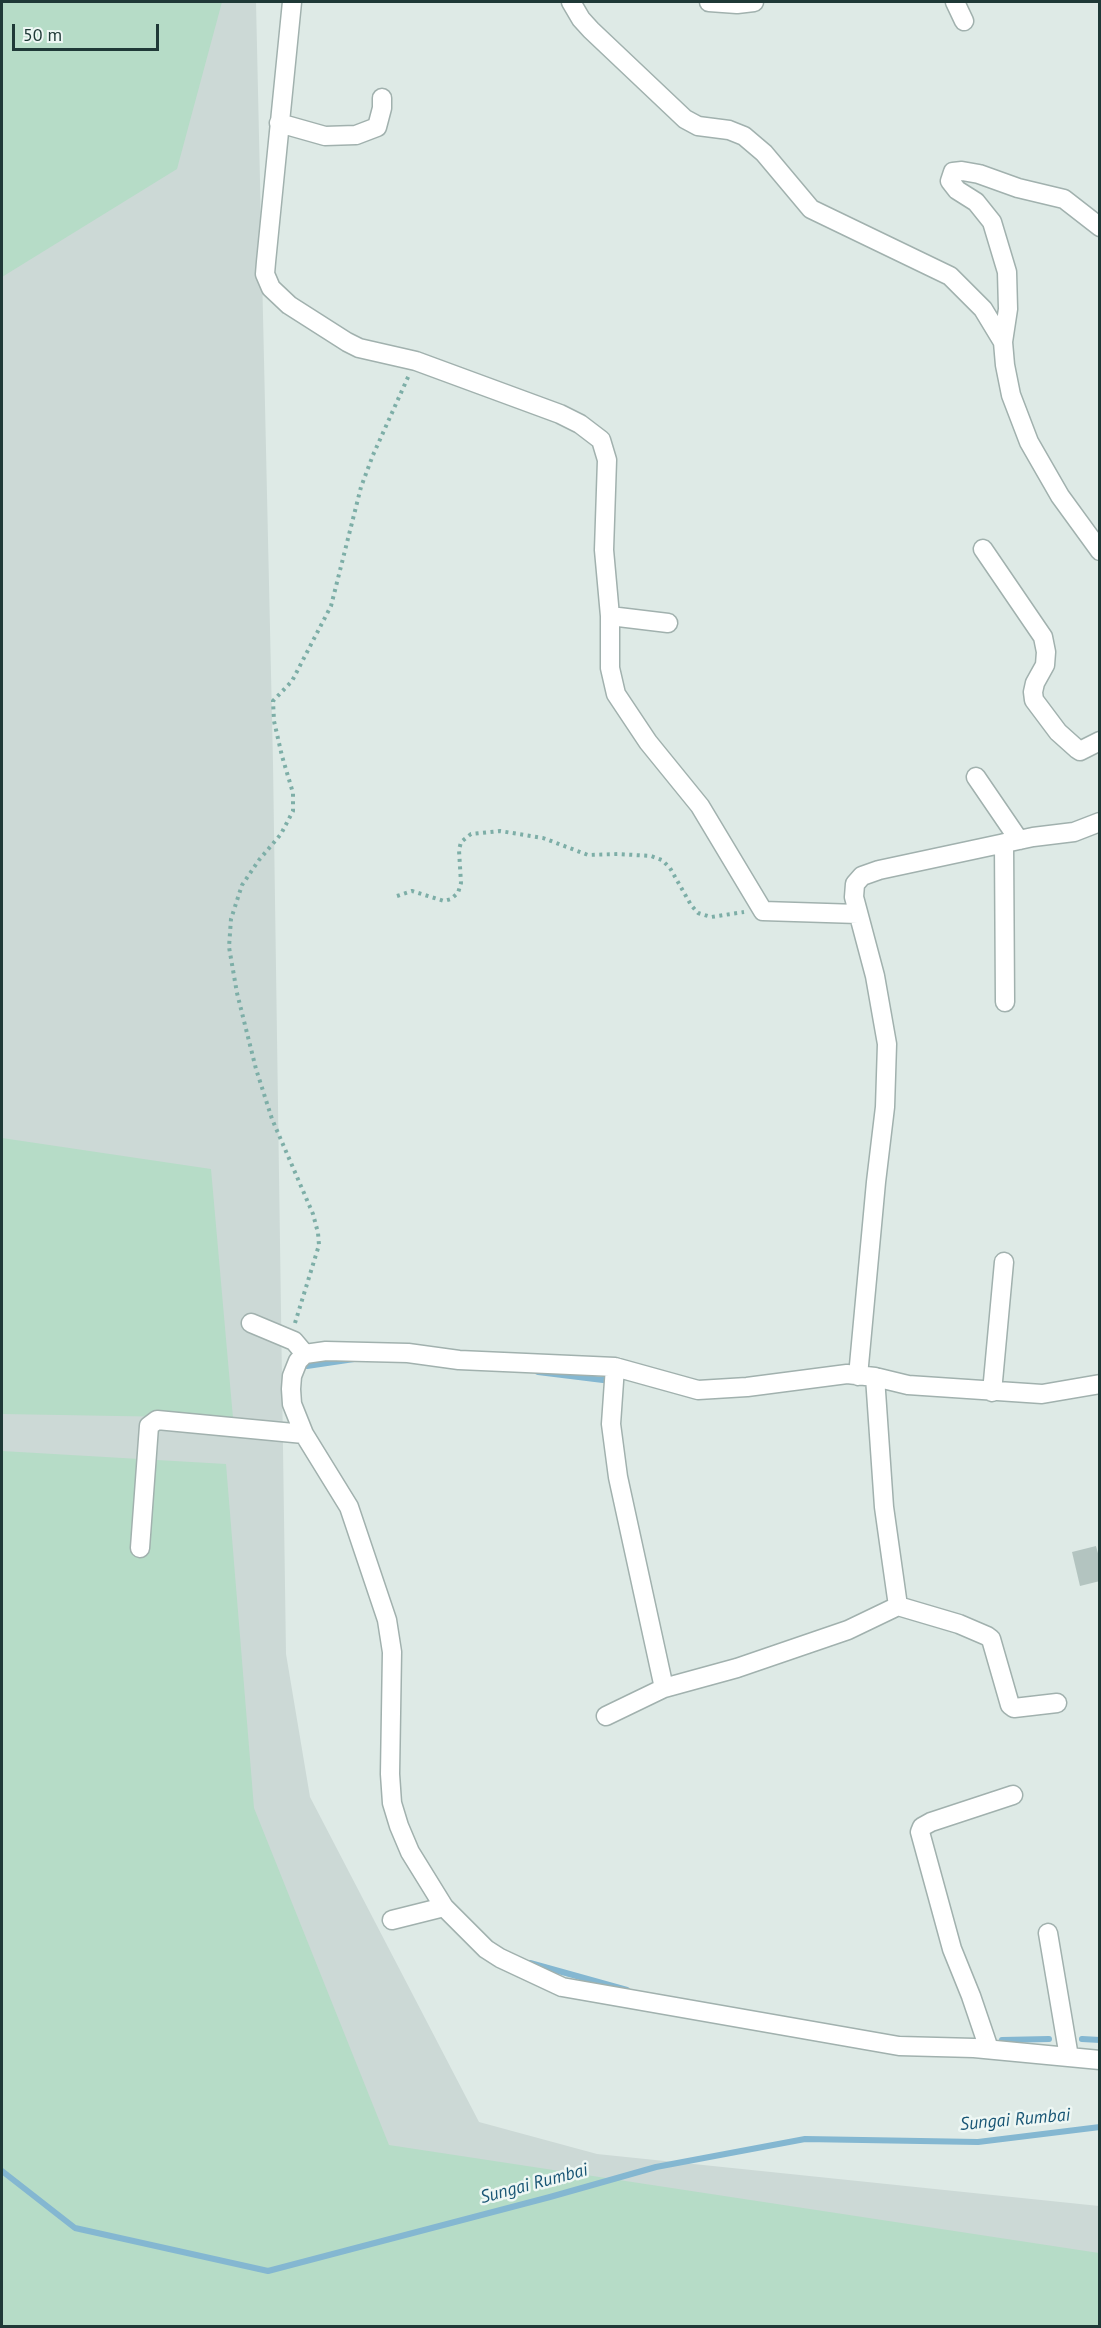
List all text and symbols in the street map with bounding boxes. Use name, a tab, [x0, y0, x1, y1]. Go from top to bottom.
scale bar	[15, 12, 162, 50]
text: 50 m	[23, 23, 62, 46]
water label: Sungai Rumbai	[959, 2104, 1071, 2136]
water label: Sungai Rumbai	[478, 2159, 590, 2209]

